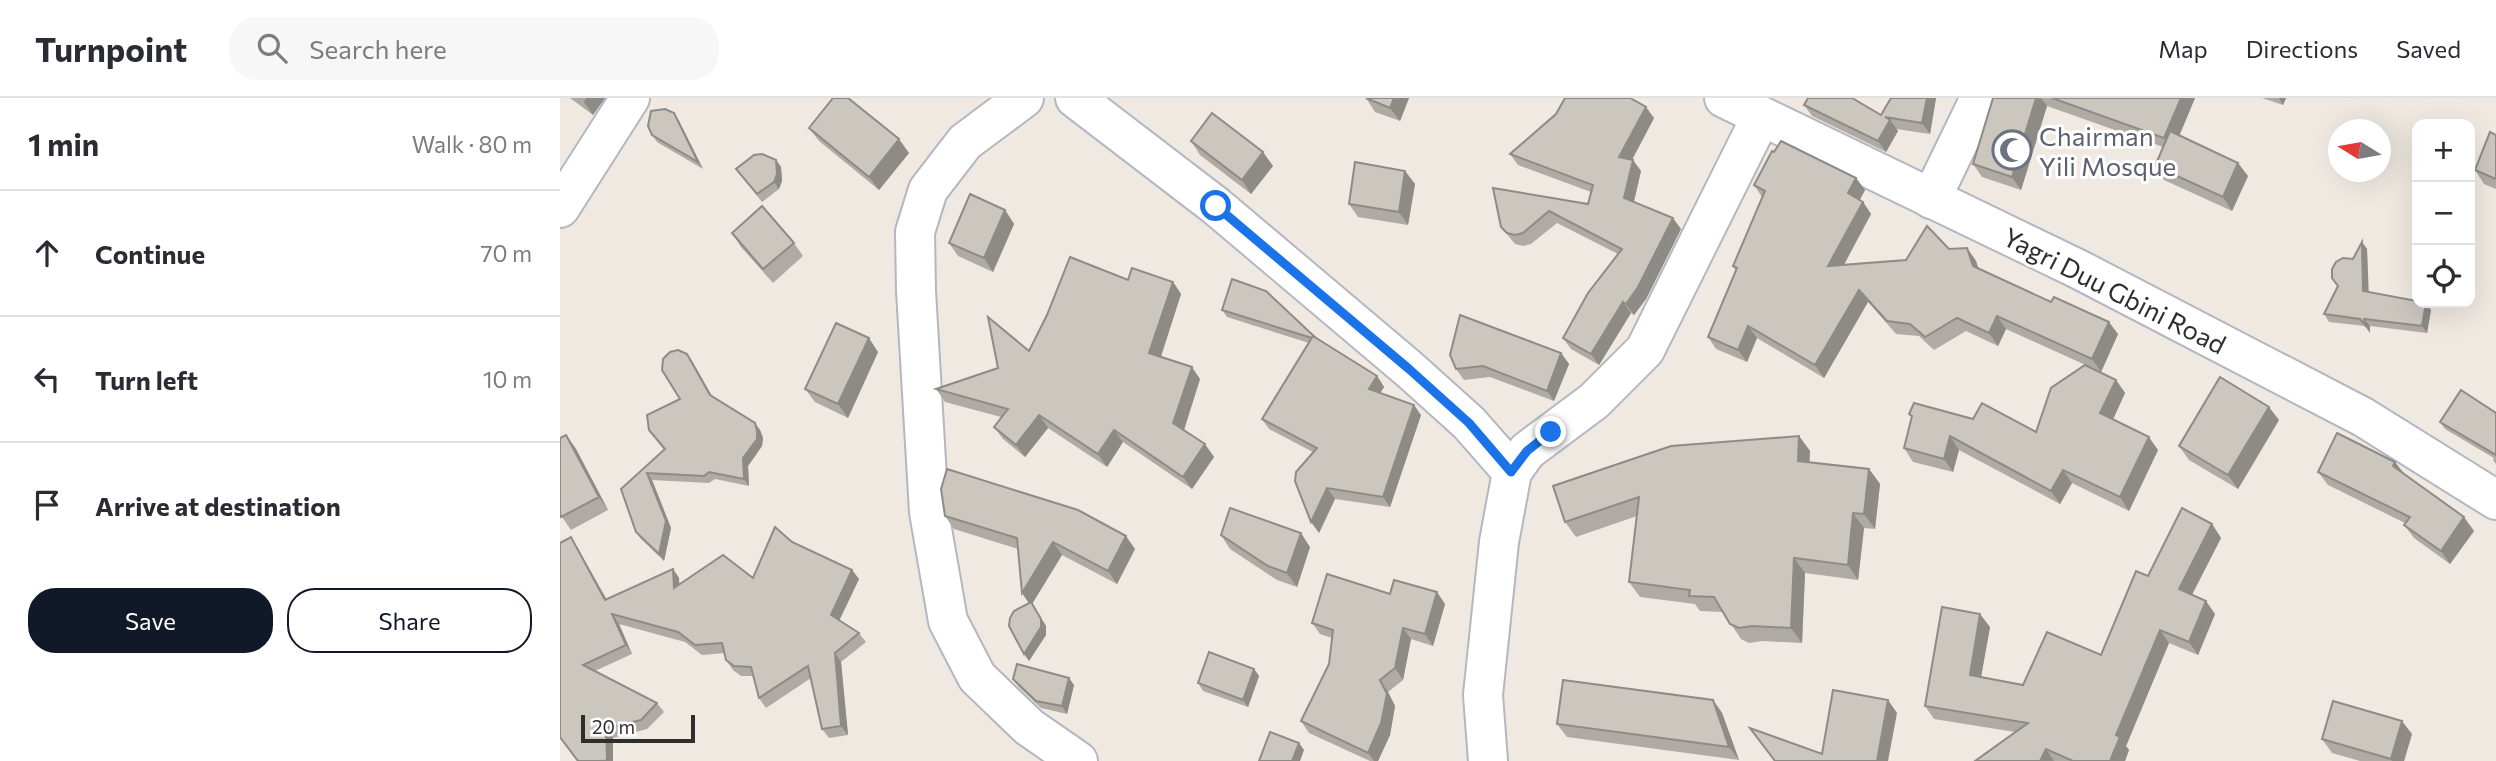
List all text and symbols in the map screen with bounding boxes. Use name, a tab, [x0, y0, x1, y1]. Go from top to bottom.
search box	[229, 17, 719, 80]
text: Turnpoint	[35, 28, 187, 69]
icon: search	[253, 29, 291, 67]
text: Search here	[309, 33, 447, 64]
text: Map	[2158, 34, 2208, 63]
text: Directions	[2246, 34, 2358, 63]
text: Saved	[2396, 34, 2461, 63]
north arrow	[2328, 119, 2391, 182]
map controls	[2412, 119, 2475, 308]
button: +	[2412, 119, 2475, 182]
place label: Chairman Yili Mosque	[2039, 120, 2176, 181]
text: 1 min	[28, 125, 99, 162]
mosque icon: Chairman Yili Mosque	[1991, 129, 2033, 171]
text: Walk · 80 m	[412, 130, 532, 158]
button: −	[2412, 182, 2475, 245]
route start	[1200, 190, 1231, 221]
street label: Yagri Duu Gbini Road	[1999, 220, 2231, 360]
icon: ahead	[28, 234, 66, 272]
text: Continue	[95, 238, 205, 269]
text: 70 m	[480, 239, 532, 267]
button: locate	[2412, 245, 2475, 308]
icon: left	[28, 360, 66, 398]
text: Turn left	[95, 364, 198, 395]
text: 10 m	[483, 365, 532, 393]
route end	[1535, 416, 1566, 447]
icon: arrive	[28, 486, 66, 524]
text: Arrive at destination	[95, 490, 341, 521]
button: Save	[28, 588, 273, 653]
button: Share	[287, 588, 532, 653]
scale bar	[581, 712, 695, 744]
text: 20 m	[592, 715, 635, 738]

